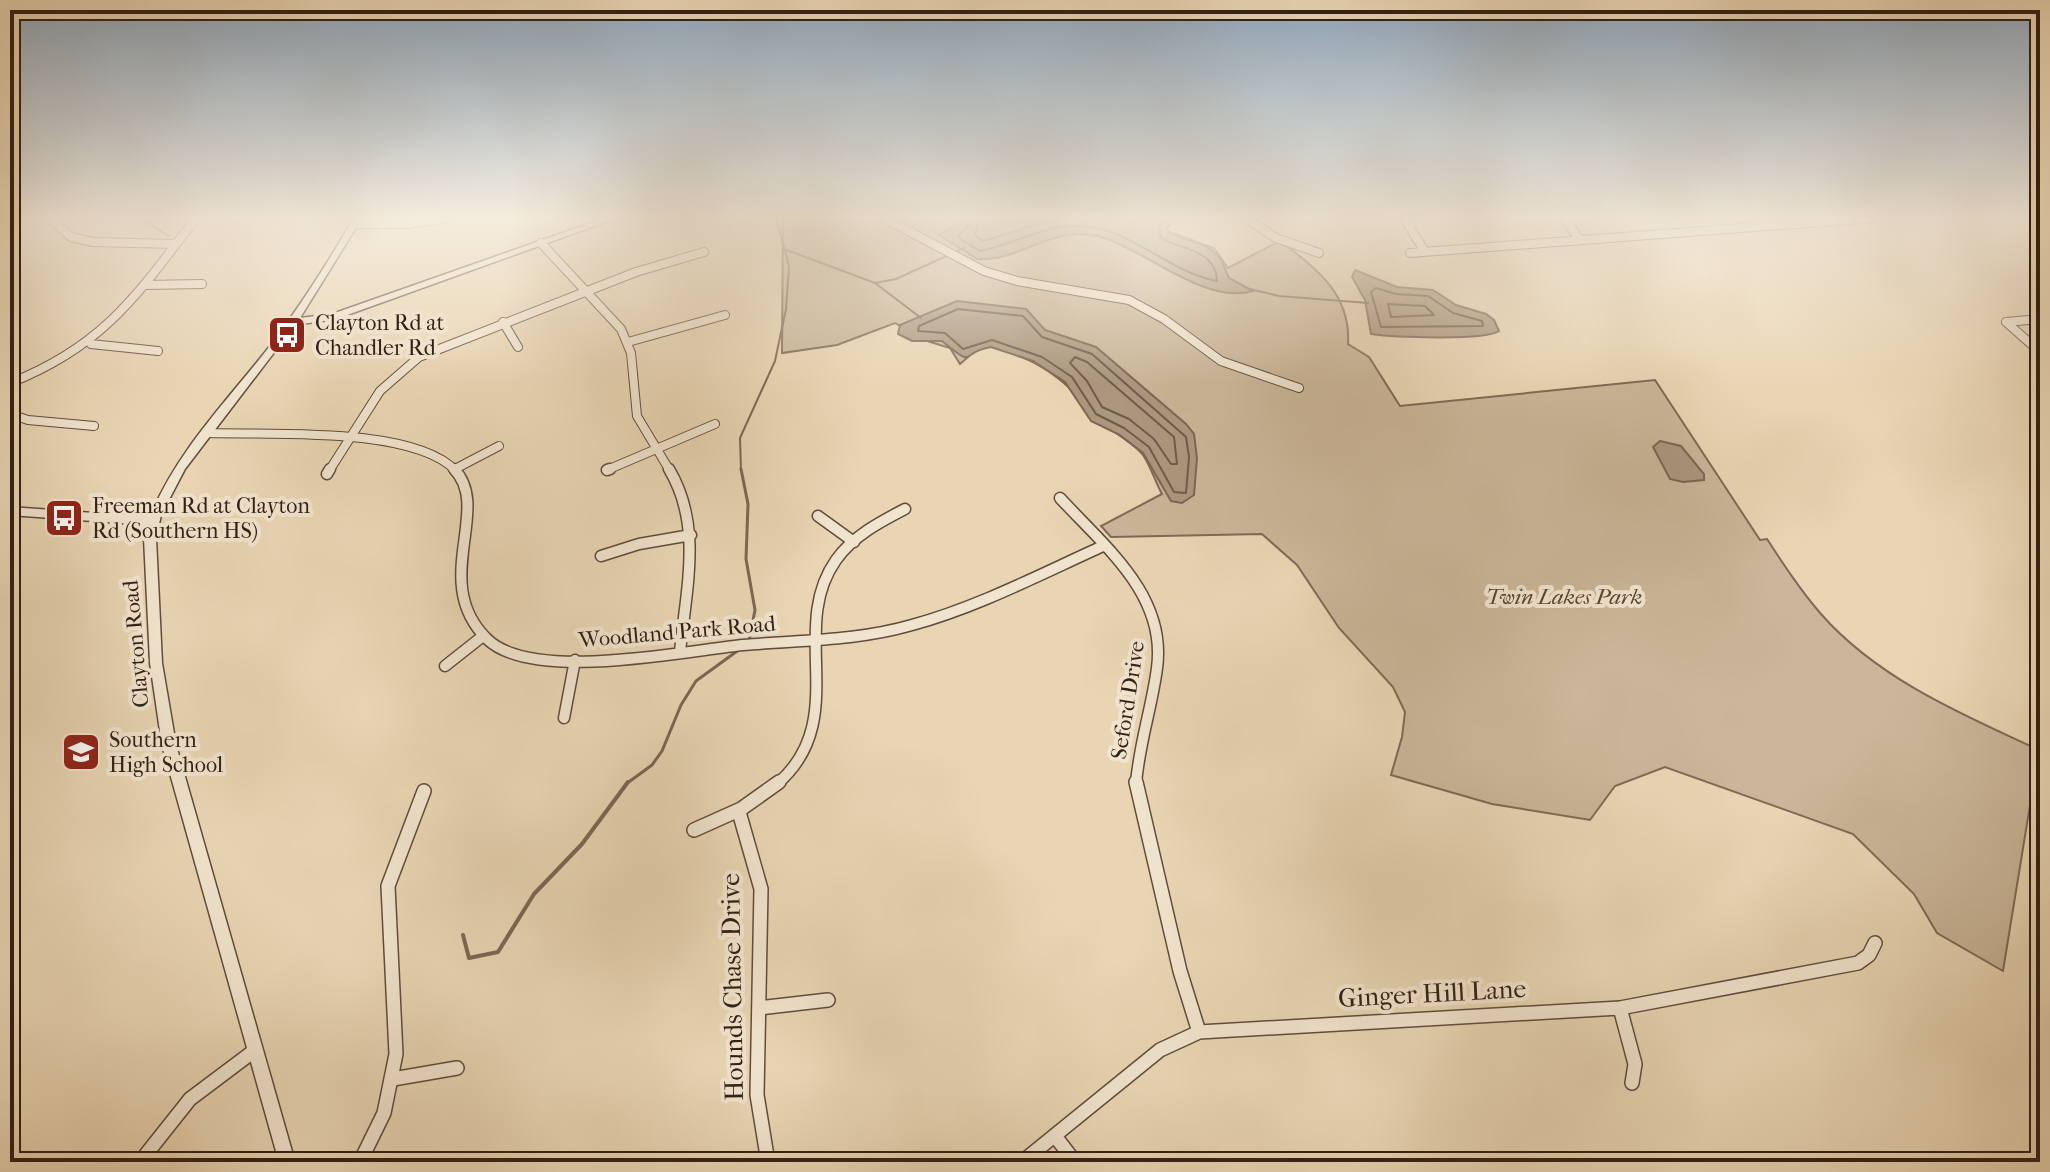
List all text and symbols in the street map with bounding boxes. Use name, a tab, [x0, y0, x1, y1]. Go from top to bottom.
place label: Clayton Rd at Chandler Rd	[315, 310, 444, 361]
bus stop icon: Clayton Rd at Chandler Rd	[266, 314, 308, 356]
place label: Freeman Rd at Clayton Rd (Southern HS)	[92, 493, 310, 544]
bus stop icon: Freeman Rd at Clayton Rd (Southern HS)	[43, 497, 85, 539]
street label: Clayton Road	[117, 578, 155, 709]
park label: Twin Lakes Park	[1486, 584, 1642, 610]
street label: Woodland Park Road	[577, 610, 778, 654]
street label: Seford Drive	[1106, 639, 1150, 761]
place label: Southern High School	[109, 727, 223, 778]
school or university icon: Southern High School	[60, 731, 102, 773]
street label: Hounds Chase Drive	[715, 873, 750, 1101]
street label: Ginger Hill Lane	[1337, 973, 1527, 1014]

